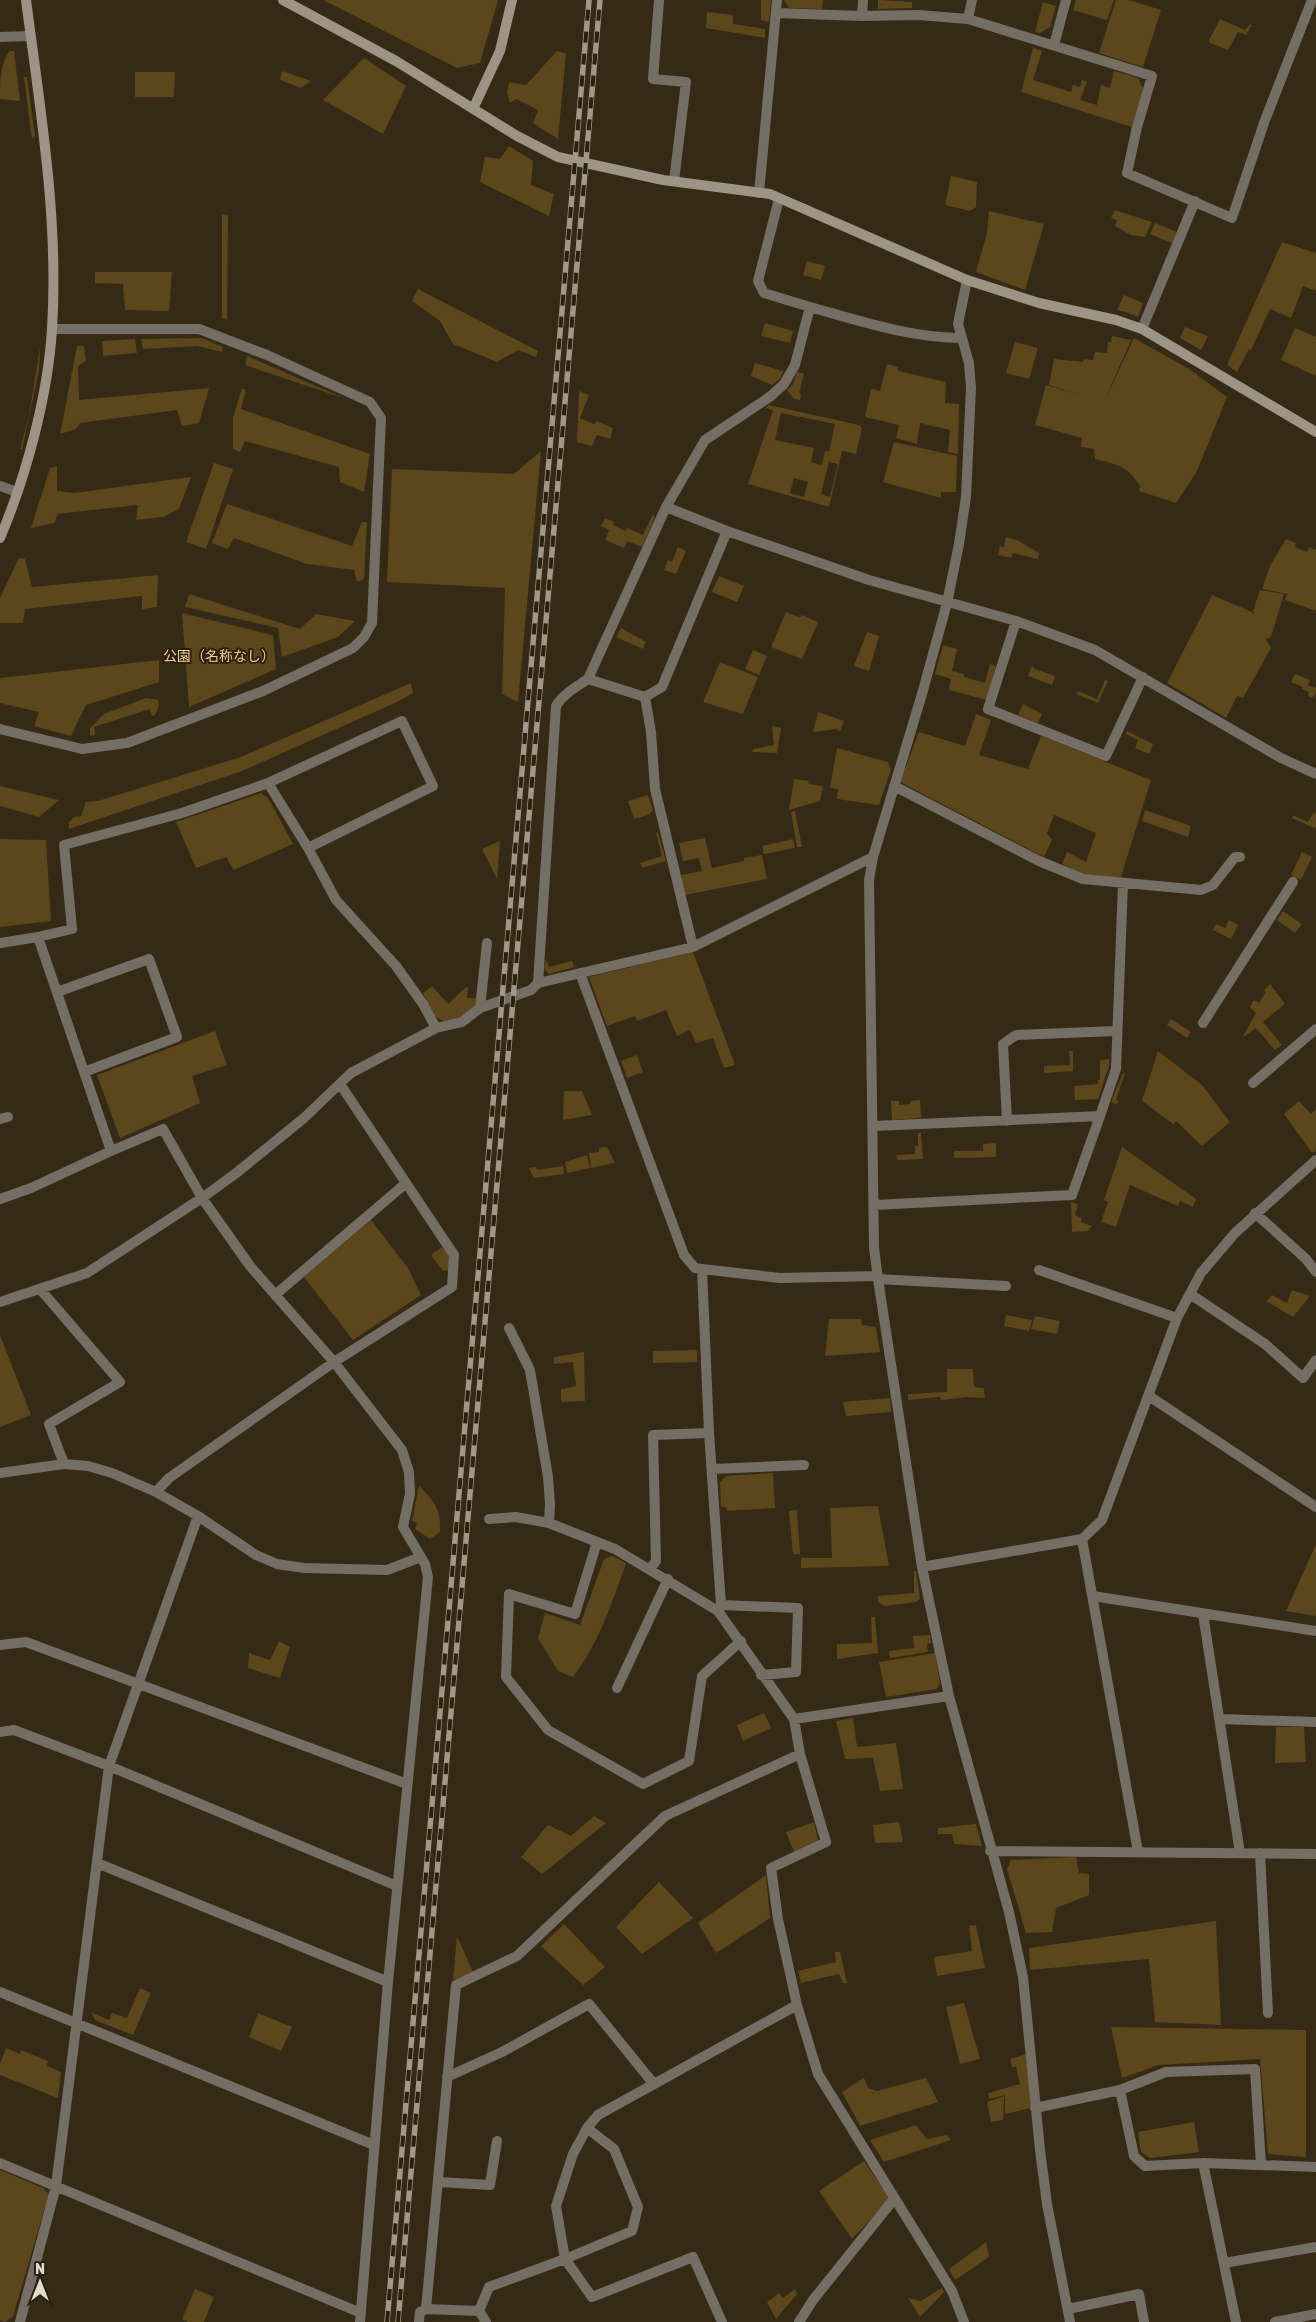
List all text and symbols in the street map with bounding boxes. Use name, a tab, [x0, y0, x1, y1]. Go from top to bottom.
park label: 公園（名称なし）	[163, 648, 275, 665]
north arrow	[15, 2257, 65, 2307]
text: N	[35, 2261, 45, 2278]

